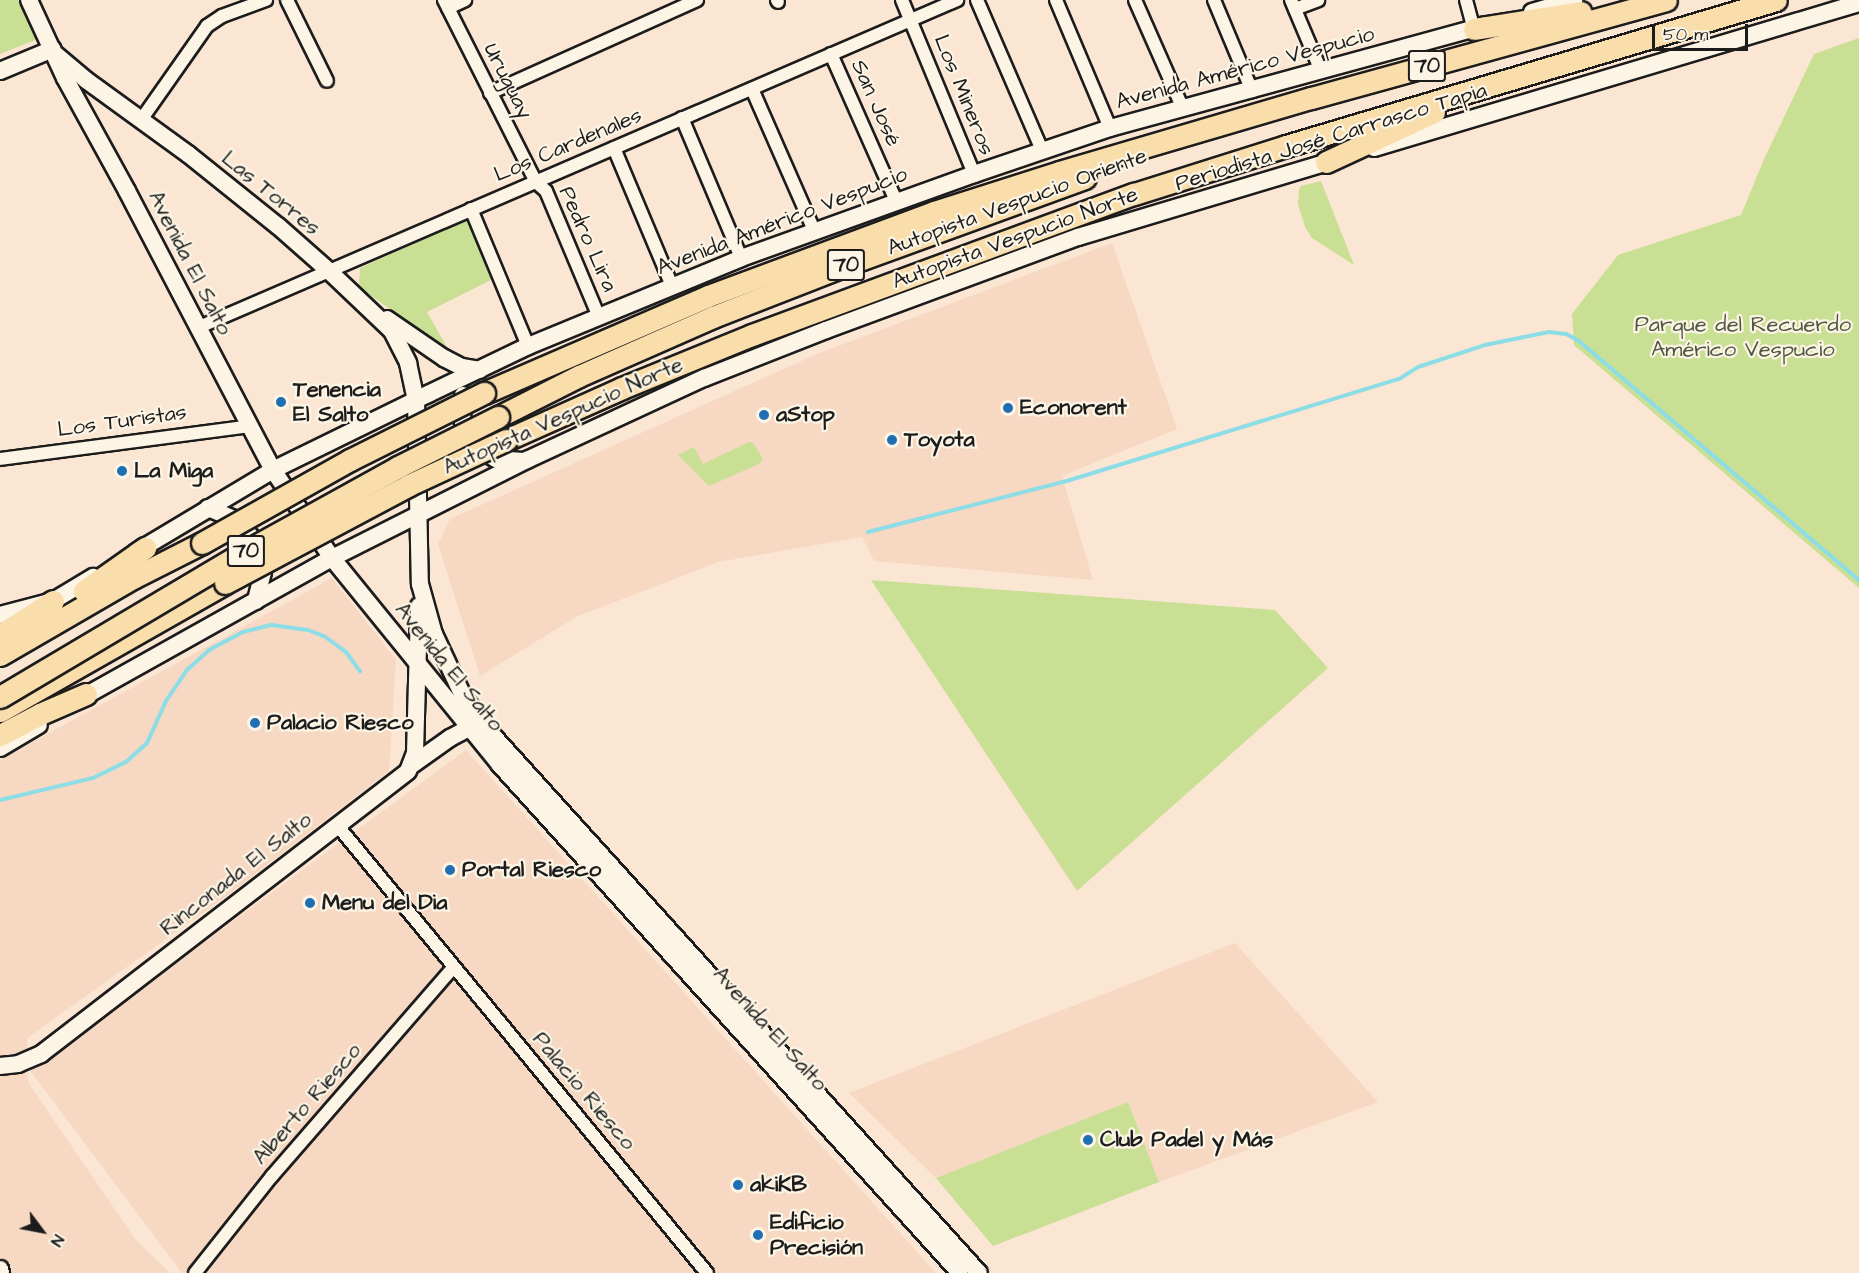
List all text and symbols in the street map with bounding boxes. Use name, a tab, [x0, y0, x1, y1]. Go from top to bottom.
scale bar	[1655, 12, 1751, 50]
street label: Avenida Américo Vespucio	[1113, 21, 1377, 115]
text: 50 m	[1663, 22, 1708, 47]
street label: Los Mineros	[928, 31, 1000, 159]
street label: Uruguay	[478, 39, 538, 123]
road number: 70	[1408, 48, 1446, 84]
street label: San José	[845, 56, 907, 150]
street label: Periodista José Carrasco Tapia	[1172, 77, 1490, 197]
street label: Los Cardenales	[490, 102, 646, 188]
street label: Autopista Vespucio Oriente	[883, 143, 1151, 261]
street label: Las Torres	[216, 145, 326, 241]
street label: Avenida Américo Vespucio	[653, 161, 911, 281]
street label: Autopista Vespucio Norte	[888, 181, 1142, 295]
street label: Pedro Lira	[553, 182, 623, 296]
street label: Avenida El Salto	[142, 186, 238, 340]
road number: 70	[826, 247, 866, 283]
park label: Parque del Recuerdo Américo Vespucio	[1635, 311, 1851, 362]
street label: Autopista Vespucio Norte	[439, 351, 687, 481]
place label: Tenencia El Salto	[293, 376, 381, 428]
marker: Tenencia El Salto	[274, 395, 288, 409]
place label: Econorent	[1020, 395, 1127, 421]
street label: Los Turistas	[56, 399, 188, 443]
marker: Econorent	[1001, 401, 1015, 415]
place label: aStop	[776, 402, 835, 428]
marker: aStop	[757, 408, 771, 422]
place label: Toyota	[904, 427, 975, 453]
marker: Toyota	[885, 433, 899, 447]
place label: La Miga	[134, 458, 213, 484]
marker: La Miga	[115, 464, 129, 478]
road number: 70	[226, 533, 266, 569]
street label: Avenida El Salto	[389, 597, 509, 737]
place label: Palacio Riesco	[267, 710, 414, 736]
marker: Palacio Riesco	[248, 716, 262, 730]
street label: Rinconada El Salto	[155, 807, 317, 941]
place label: Portal Riesco	[462, 857, 601, 883]
marker: Portal Riesco	[443, 863, 457, 877]
place label: Menu del Dia	[322, 890, 447, 916]
marker: Menu del Dia	[303, 896, 317, 910]
street label: Avenida El Salto	[707, 961, 833, 1097]
street label: Palacio Riesco	[527, 1026, 641, 1156]
street label: Alberto Riesco	[247, 1038, 367, 1170]
place label: Club Padel y Más	[1100, 1127, 1273, 1153]
marker: Club Padel y Más	[1081, 1133, 1095, 1147]
place label: akiKB	[750, 1172, 807, 1198]
marker: akiKB	[731, 1178, 745, 1192]
north arrow	[12, 1201, 72, 1261]
place label: Edificio Precisión	[770, 1209, 863, 1260]
marker: Edificio Precisión	[751, 1228, 765, 1242]
text: N	[45, 1230, 69, 1251]

